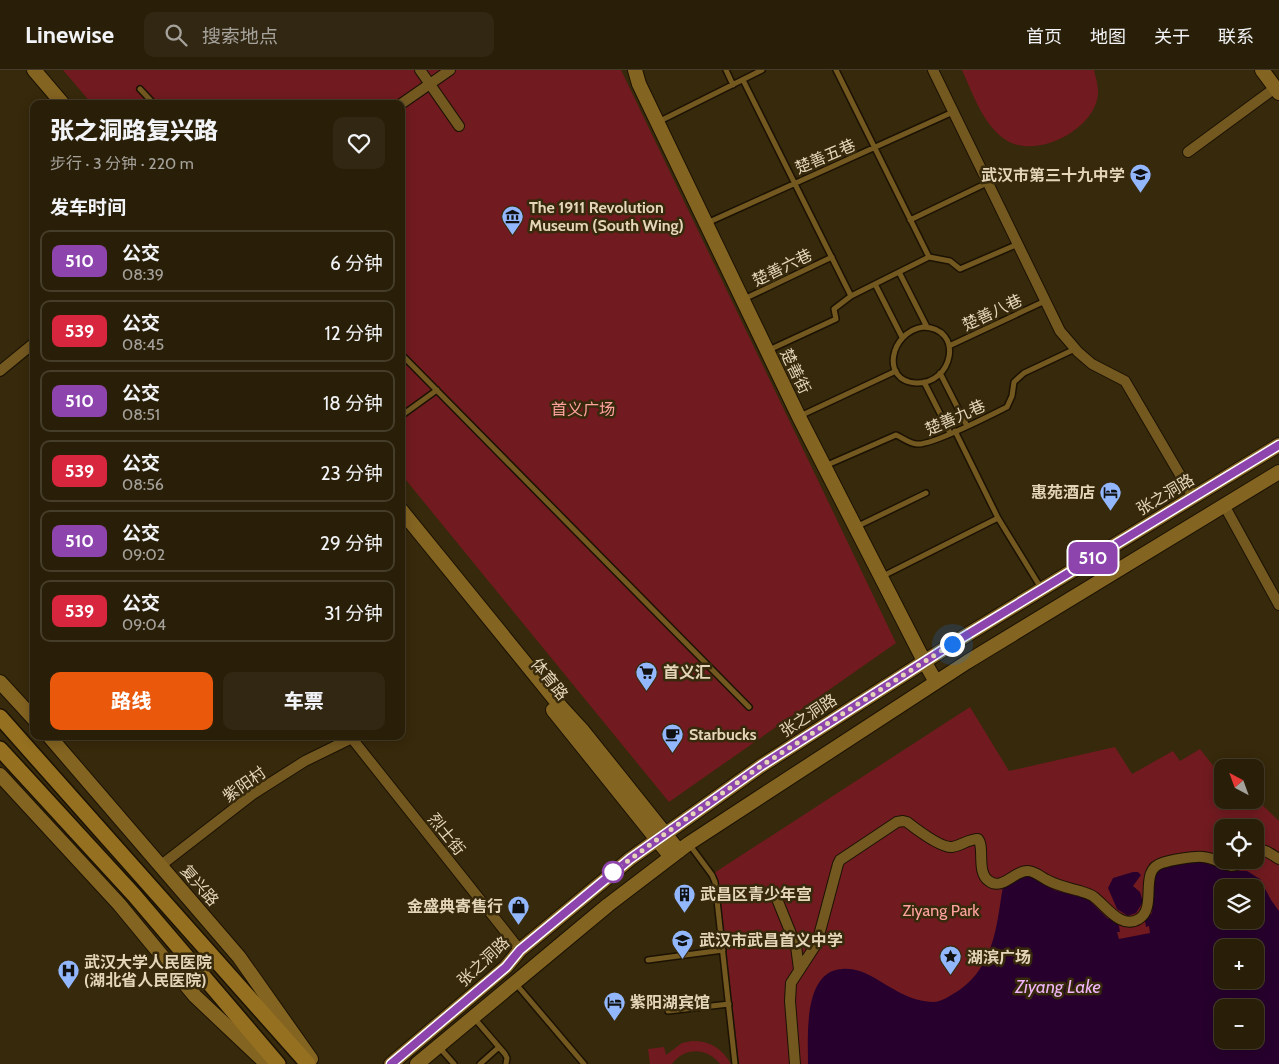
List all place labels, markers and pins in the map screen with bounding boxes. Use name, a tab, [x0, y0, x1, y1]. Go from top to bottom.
school or university icon: 武汉市第三十九中学	[1129, 163, 1153, 194]
place label: 武汉市第三十九中学	[981, 166, 1125, 185]
place label: The 1911 Revolution Museum (South Wing)	[529, 198, 684, 235]
museum icon: The 1911 Revolution Museum (South Wing)	[501, 204, 525, 235]
hotel icon: 惠苑酒店	[1099, 480, 1123, 511]
place label: 惠苑酒店	[1031, 483, 1095, 502]
supermarket icon: 首义汇	[635, 660, 659, 691]
place label: 首义汇	[663, 663, 711, 682]
cafe icon: Starbucks	[661, 722, 685, 753]
place label: Starbucks	[689, 725, 757, 744]
unlabelled marker	[602, 861, 624, 883]
building icon: 武昌区青少年宫	[672, 882, 696, 913]
place label: 武昌区青少年宫	[700, 885, 812, 904]
shop icon: 金盛典寄售行	[507, 894, 531, 925]
place label: 金盛典寄售行	[407, 897, 503, 916]
school or university icon: 武汉市武昌首义中学	[671, 928, 695, 959]
place label: 武汉市武昌首义中学	[699, 931, 843, 950]
place icon: 湖滨广场	[939, 945, 963, 976]
place label: 湖滨广场	[967, 948, 1031, 967]
place label: 武汉大学人民医院 (湖北省人民医院)	[84, 953, 212, 990]
hospital icon: 武汉大学人民医院 (湖北省人民医院)	[56, 959, 80, 990]
hotel icon: 紫阳湖宾馆	[602, 990, 626, 1021]
place label: 紫阳湖宾馆	[630, 993, 710, 1012]

